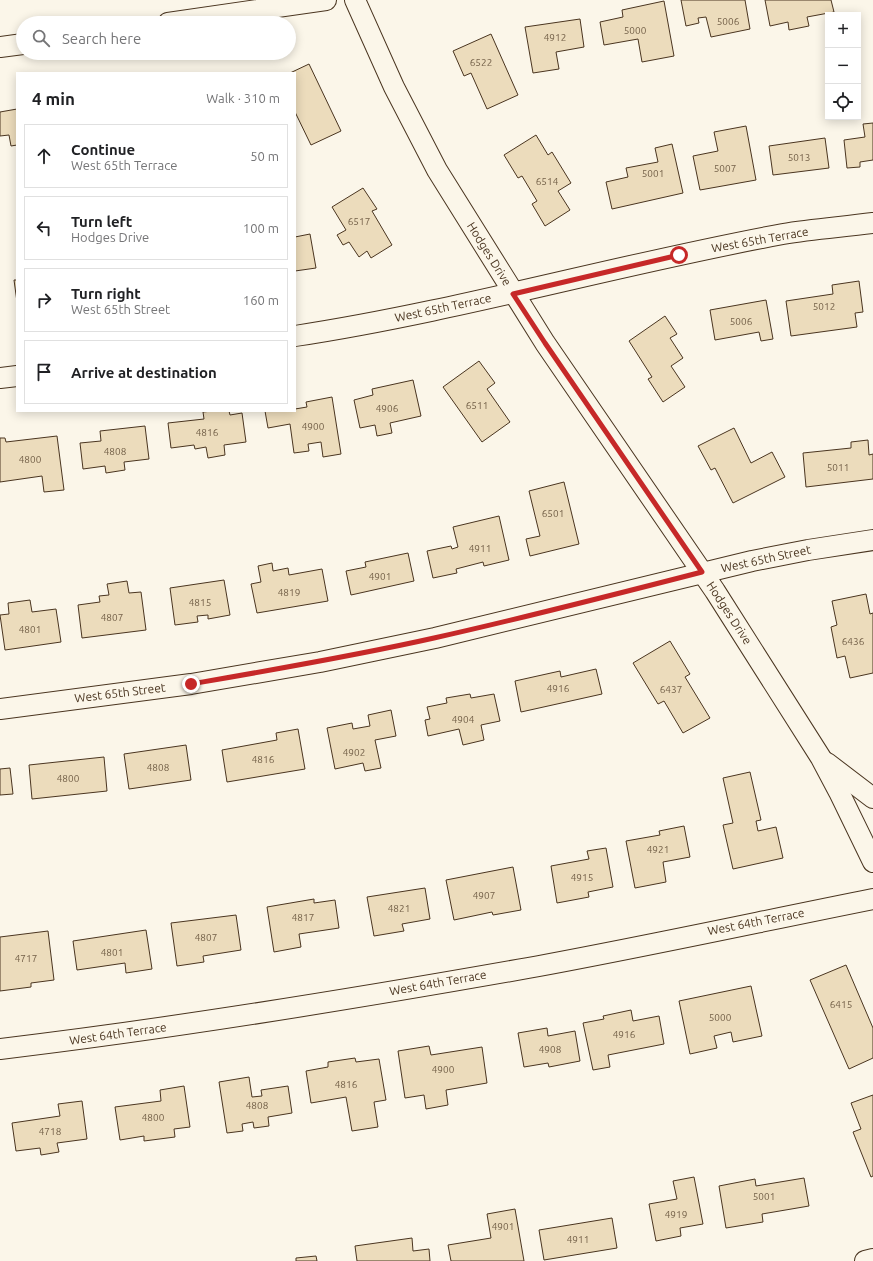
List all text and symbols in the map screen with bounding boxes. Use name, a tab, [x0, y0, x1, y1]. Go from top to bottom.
map controls	[825, 12, 861, 120]
button: +	[825, 12, 861, 48]
search box	[16, 16, 296, 60]
house number: 5006	[717, 16, 740, 27]
house number: 5000	[624, 25, 647, 36]
icon: search	[30, 27, 52, 49]
text: Search here	[62, 30, 141, 47]
house number: 4912	[544, 32, 566, 43]
button: −	[825, 48, 861, 84]
house number: 6522	[470, 57, 492, 68]
button: locate	[825, 84, 861, 120]
text: 4 min	[32, 89, 75, 108]
text: Walk · 310 m	[206, 91, 280, 105]
text: Continue	[71, 141, 135, 158]
icon: ahead	[33, 145, 55, 167]
text: 50 m	[250, 149, 279, 163]
house number: 5013	[788, 152, 810, 163]
text: West 65th Terrace	[71, 158, 177, 172]
house number: 5007	[714, 163, 736, 174]
house number: 5001	[642, 168, 664, 179]
house number: 6514	[536, 176, 559, 187]
text: Turn left	[71, 213, 132, 230]
house number: 6517	[348, 216, 370, 227]
icon: left	[33, 217, 55, 239]
street label: Hodges Drive	[465, 220, 514, 288]
text: 100 m	[243, 221, 279, 235]
street label: West 65th Terrace	[710, 225, 809, 254]
text: Hodges Drive	[71, 230, 149, 244]
route start	[670, 246, 688, 264]
text: Turn right	[71, 285, 141, 302]
icon: right	[33, 289, 55, 311]
street label: West 65th Terrace	[394, 291, 492, 324]
text: 160 m	[243, 293, 279, 307]
house number: 5012	[813, 301, 835, 312]
text: West 65th Street	[71, 302, 170, 316]
house number: 5006	[730, 316, 753, 327]
icon: arrive	[33, 361, 55, 383]
text: Arrive at destination	[71, 364, 217, 381]
house number: 6511	[466, 400, 488, 411]
house number: 4906	[376, 403, 399, 414]
house number: 4900	[302, 421, 325, 432]
house number: 4816	[196, 427, 219, 438]
house number: 4808	[104, 446, 127, 457]
house number: 4800	[19, 454, 42, 465]
house number: 5011	[827, 462, 849, 473]
house number: 6501	[542, 508, 564, 519]
house number: 4911	[469, 543, 491, 554]
street label: West 65th Street	[720, 543, 812, 574]
house number: 4901	[369, 571, 391, 582]
street label: Hodges Drive	[704, 579, 755, 647]
house number: 4819	[278, 587, 300, 598]
house number: 4815	[189, 597, 211, 608]
house number: 4807	[101, 612, 123, 623]
house number: 4801	[19, 624, 41, 635]
house number: 6436	[842, 636, 865, 647]
route end	[182, 675, 200, 693]
street label: West 65th Street	[74, 680, 166, 705]
house number: 4916	[547, 683, 570, 694]
house number: 6437	[660, 684, 682, 695]
house number: 4904	[452, 714, 475, 725]
house number: 4902	[343, 747, 365, 758]
house number: 4816	[252, 754, 275, 765]
house number: 4808	[147, 762, 170, 773]
house number: 4800	[57, 773, 80, 784]
house number: 4921	[647, 844, 669, 855]
house number: 4915	[571, 872, 593, 883]
house number: 4907	[473, 890, 495, 901]
house number: 4821	[388, 903, 410, 914]
street label: West 64th Terrace	[706, 906, 805, 937]
house number: 4817	[292, 912, 314, 923]
house number: 4807	[195, 932, 217, 943]
house number: 4801	[101, 947, 123, 958]
house number: 4717	[15, 953, 37, 964]
street label: West 64th Terrace	[388, 968, 487, 997]
house number: 6415	[830, 999, 852, 1010]
house number: 5000	[709, 1012, 732, 1023]
street label: West 64th Terrace	[68, 1020, 167, 1047]
house number: 4916	[613, 1029, 636, 1040]
house number: 4908	[539, 1044, 562, 1055]
house number: 4900	[432, 1064, 455, 1075]
house number: 4816	[335, 1079, 358, 1090]
house number: 4808	[246, 1100, 269, 1111]
house number: 4800	[142, 1112, 165, 1123]
house number: 4718	[39, 1126, 62, 1137]
house number: 5001	[753, 1191, 775, 1202]
house number: 4919	[665, 1209, 687, 1220]
house number: 4901	[492, 1221, 514, 1232]
house number: 4911	[567, 1234, 589, 1245]

